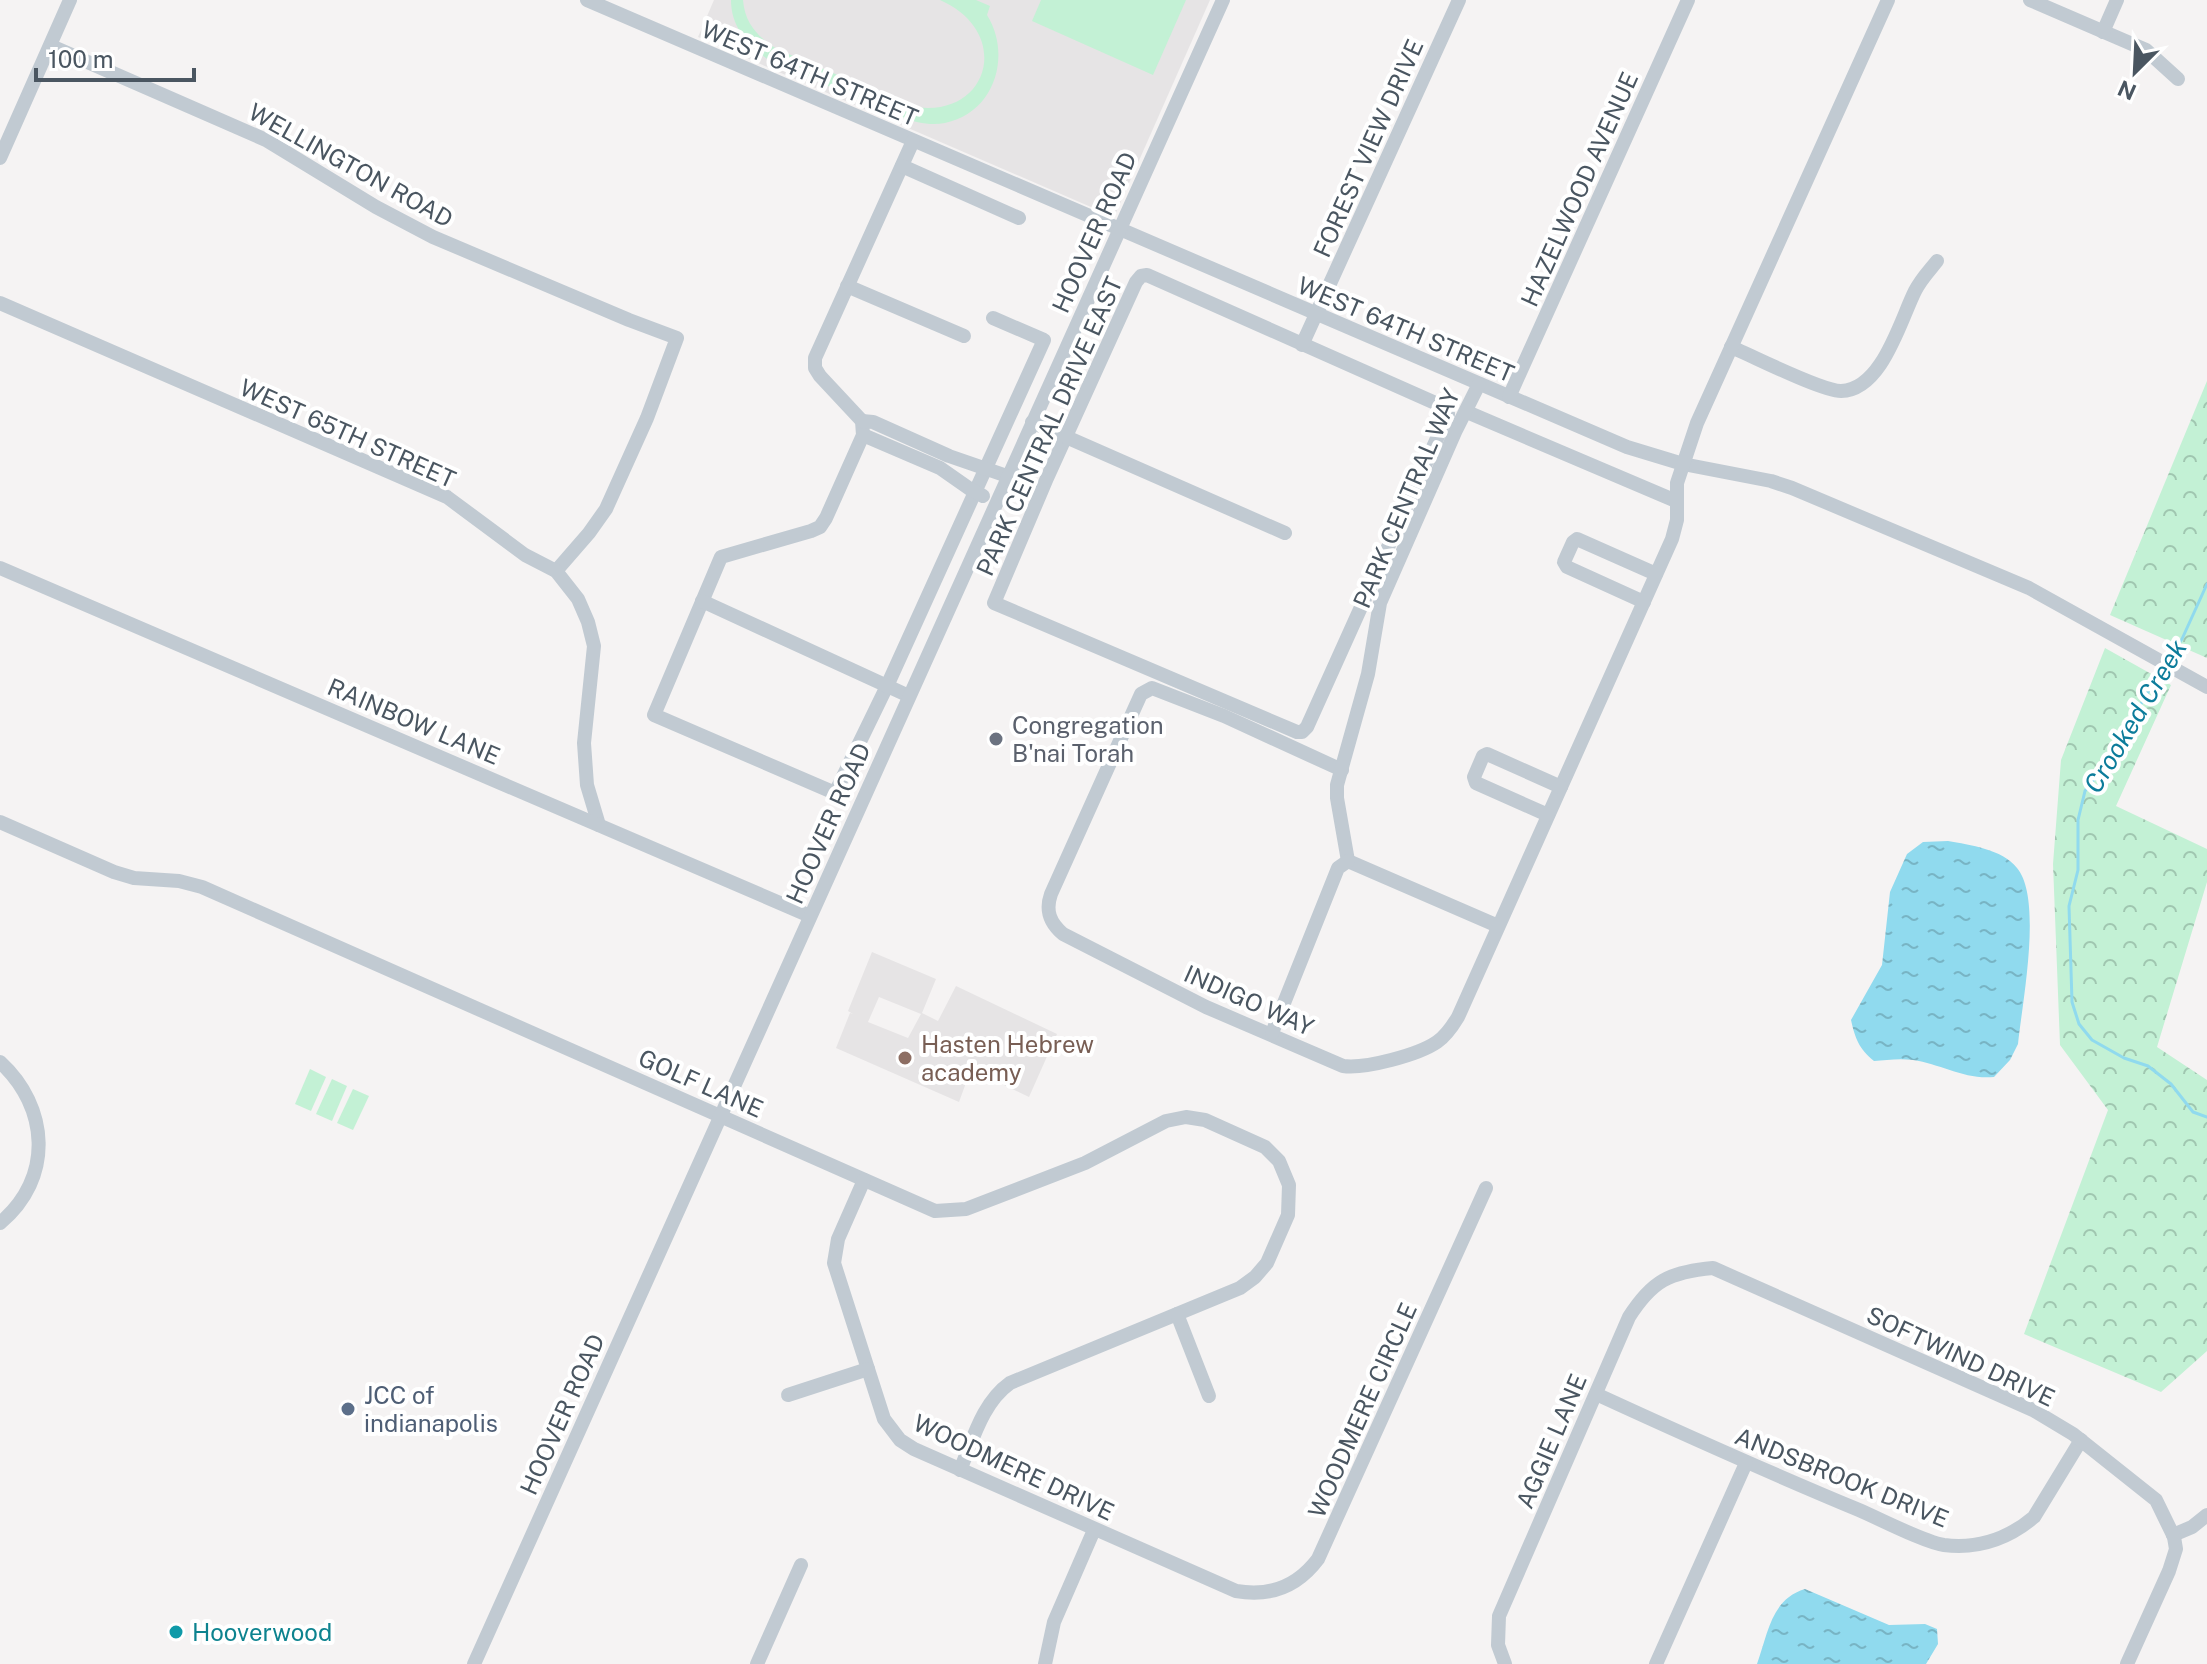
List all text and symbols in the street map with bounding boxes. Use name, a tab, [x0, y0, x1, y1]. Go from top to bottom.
street label: WEST 64TH STREET	[698, 15, 922, 131]
scale bar	[36, 32, 194, 82]
north arrow	[2095, 32, 2175, 112]
street label: FOREST VIEW DRIVE	[1307, 35, 1429, 261]
text: 100 m	[48, 45, 114, 73]
street label: HAZELWOOD AVENUE	[1515, 67, 1643, 311]
text: N	[2114, 75, 2140, 106]
street label: WELLINGTON ROAD	[244, 97, 458, 233]
street label: HOOVER ROAD	[1046, 147, 1142, 317]
street label: WEST 64TH STREET	[1294, 271, 1518, 387]
street label: PARK CENTRAL DRIVE EAST	[970, 272, 1128, 580]
street label: WEST 65TH STREET	[236, 373, 460, 493]
street label: PARK CENTRAL WAY	[1347, 384, 1465, 612]
water label: Crooked Creek	[2077, 634, 2193, 798]
street label: RAINBOW LANE	[324, 672, 504, 770]
place label: Congregation B'nai Torah	[1012, 711, 1164, 767]
marker: Congregation B'nai Torah	[987, 730, 1005, 748]
street label: HOOVER ROAD	[780, 738, 876, 908]
street label: INDIGO WAY	[1180, 959, 1318, 1041]
place label: Hasten Hebrew academy	[921, 1030, 1094, 1086]
street label: GOLF LANE	[634, 1043, 768, 1123]
marker: Hasten Hebrew academy	[896, 1049, 914, 1067]
street label: WOODMERE CIRCLE	[1302, 1298, 1422, 1522]
street label: SOFTWIND DRIVE	[1862, 1300, 2060, 1412]
street label: HOOVER ROAD	[514, 1329, 610, 1499]
street label: AGGIE LANE	[1510, 1370, 1592, 1512]
place label: JCC of indianapolis	[364, 1381, 498, 1437]
marker: JCC of indianapolis	[339, 1400, 357, 1418]
street label: WOODMERE DRIVE	[909, 1408, 1119, 1526]
street label: ANDSBROOK DRIVE	[1731, 1421, 1953, 1533]
place label: Hooverwood	[192, 1618, 332, 1646]
marker: Hooverwood	[167, 1623, 185, 1641]

